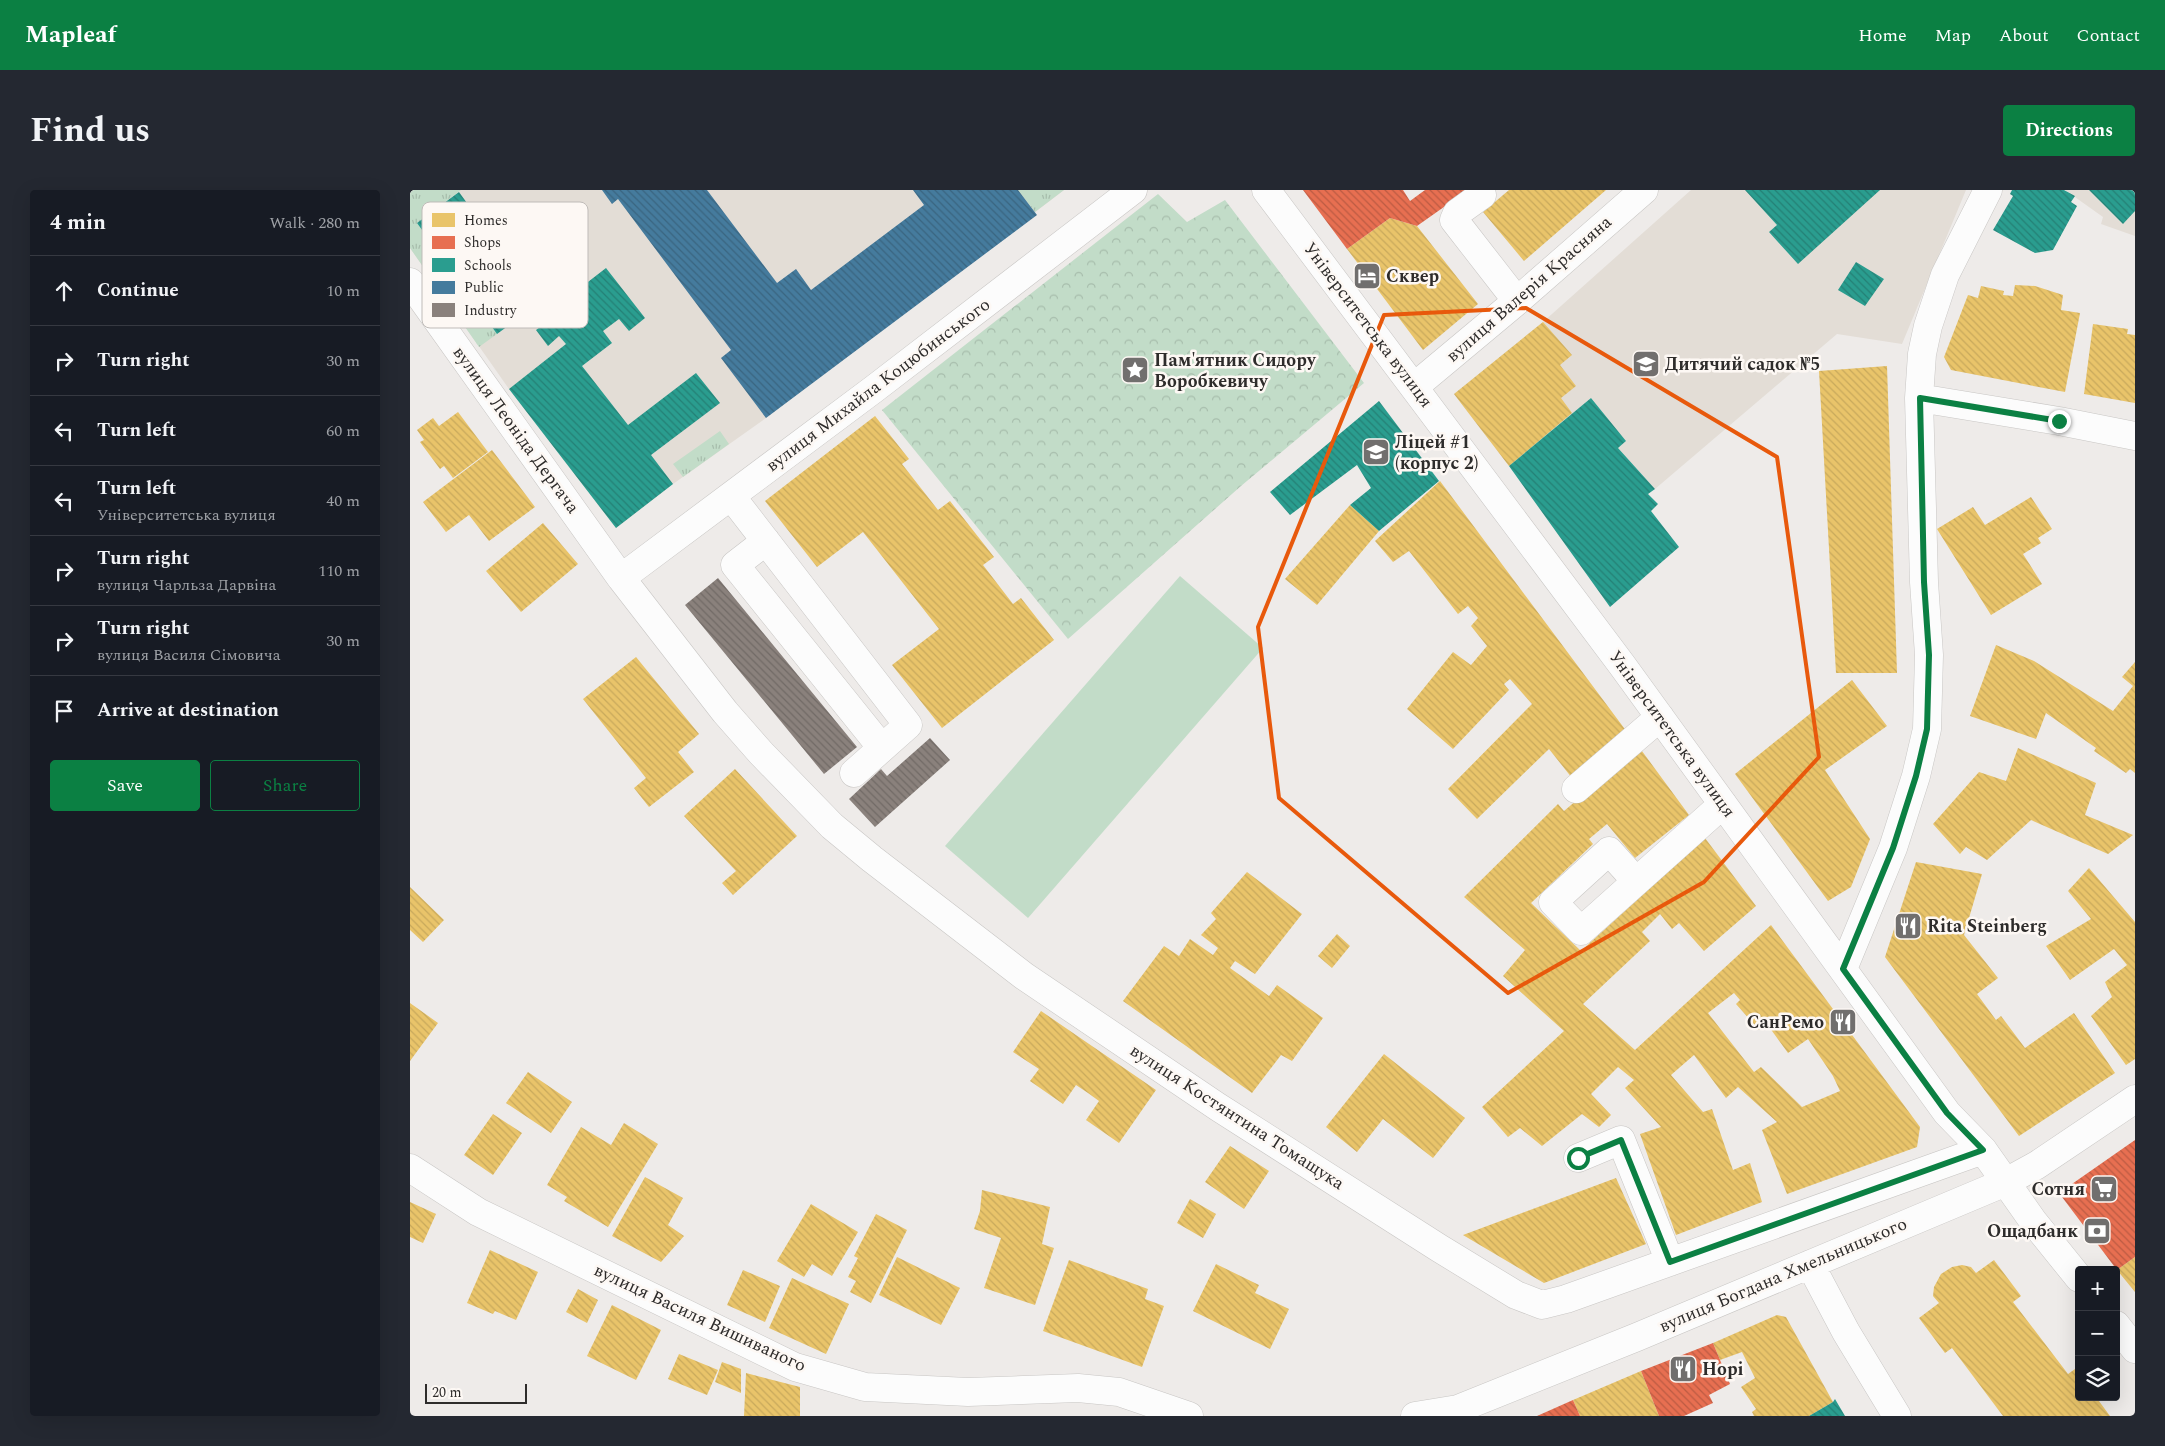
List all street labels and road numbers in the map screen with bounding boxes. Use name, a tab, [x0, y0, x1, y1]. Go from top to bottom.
street label: вулиця Валерія Красняна	[1440, 209, 1618, 369]
street label: Університетська вулиця	[1297, 237, 1439, 413]
street label: вулиця Михайла Коцюбинського	[760, 291, 996, 479]
street label: вулиця Леоніда Дергача	[446, 341, 586, 519]
street label: Університетська вулиця	[1602, 645, 1742, 823]
street label: вулиця Костянтина Томащука	[1124, 1037, 1350, 1197]
street label: вулиця Богдана Хмельницького	[1655, 1210, 1911, 1340]
street label: вулиця Василя Вишиваного	[589, 1257, 811, 1379]

